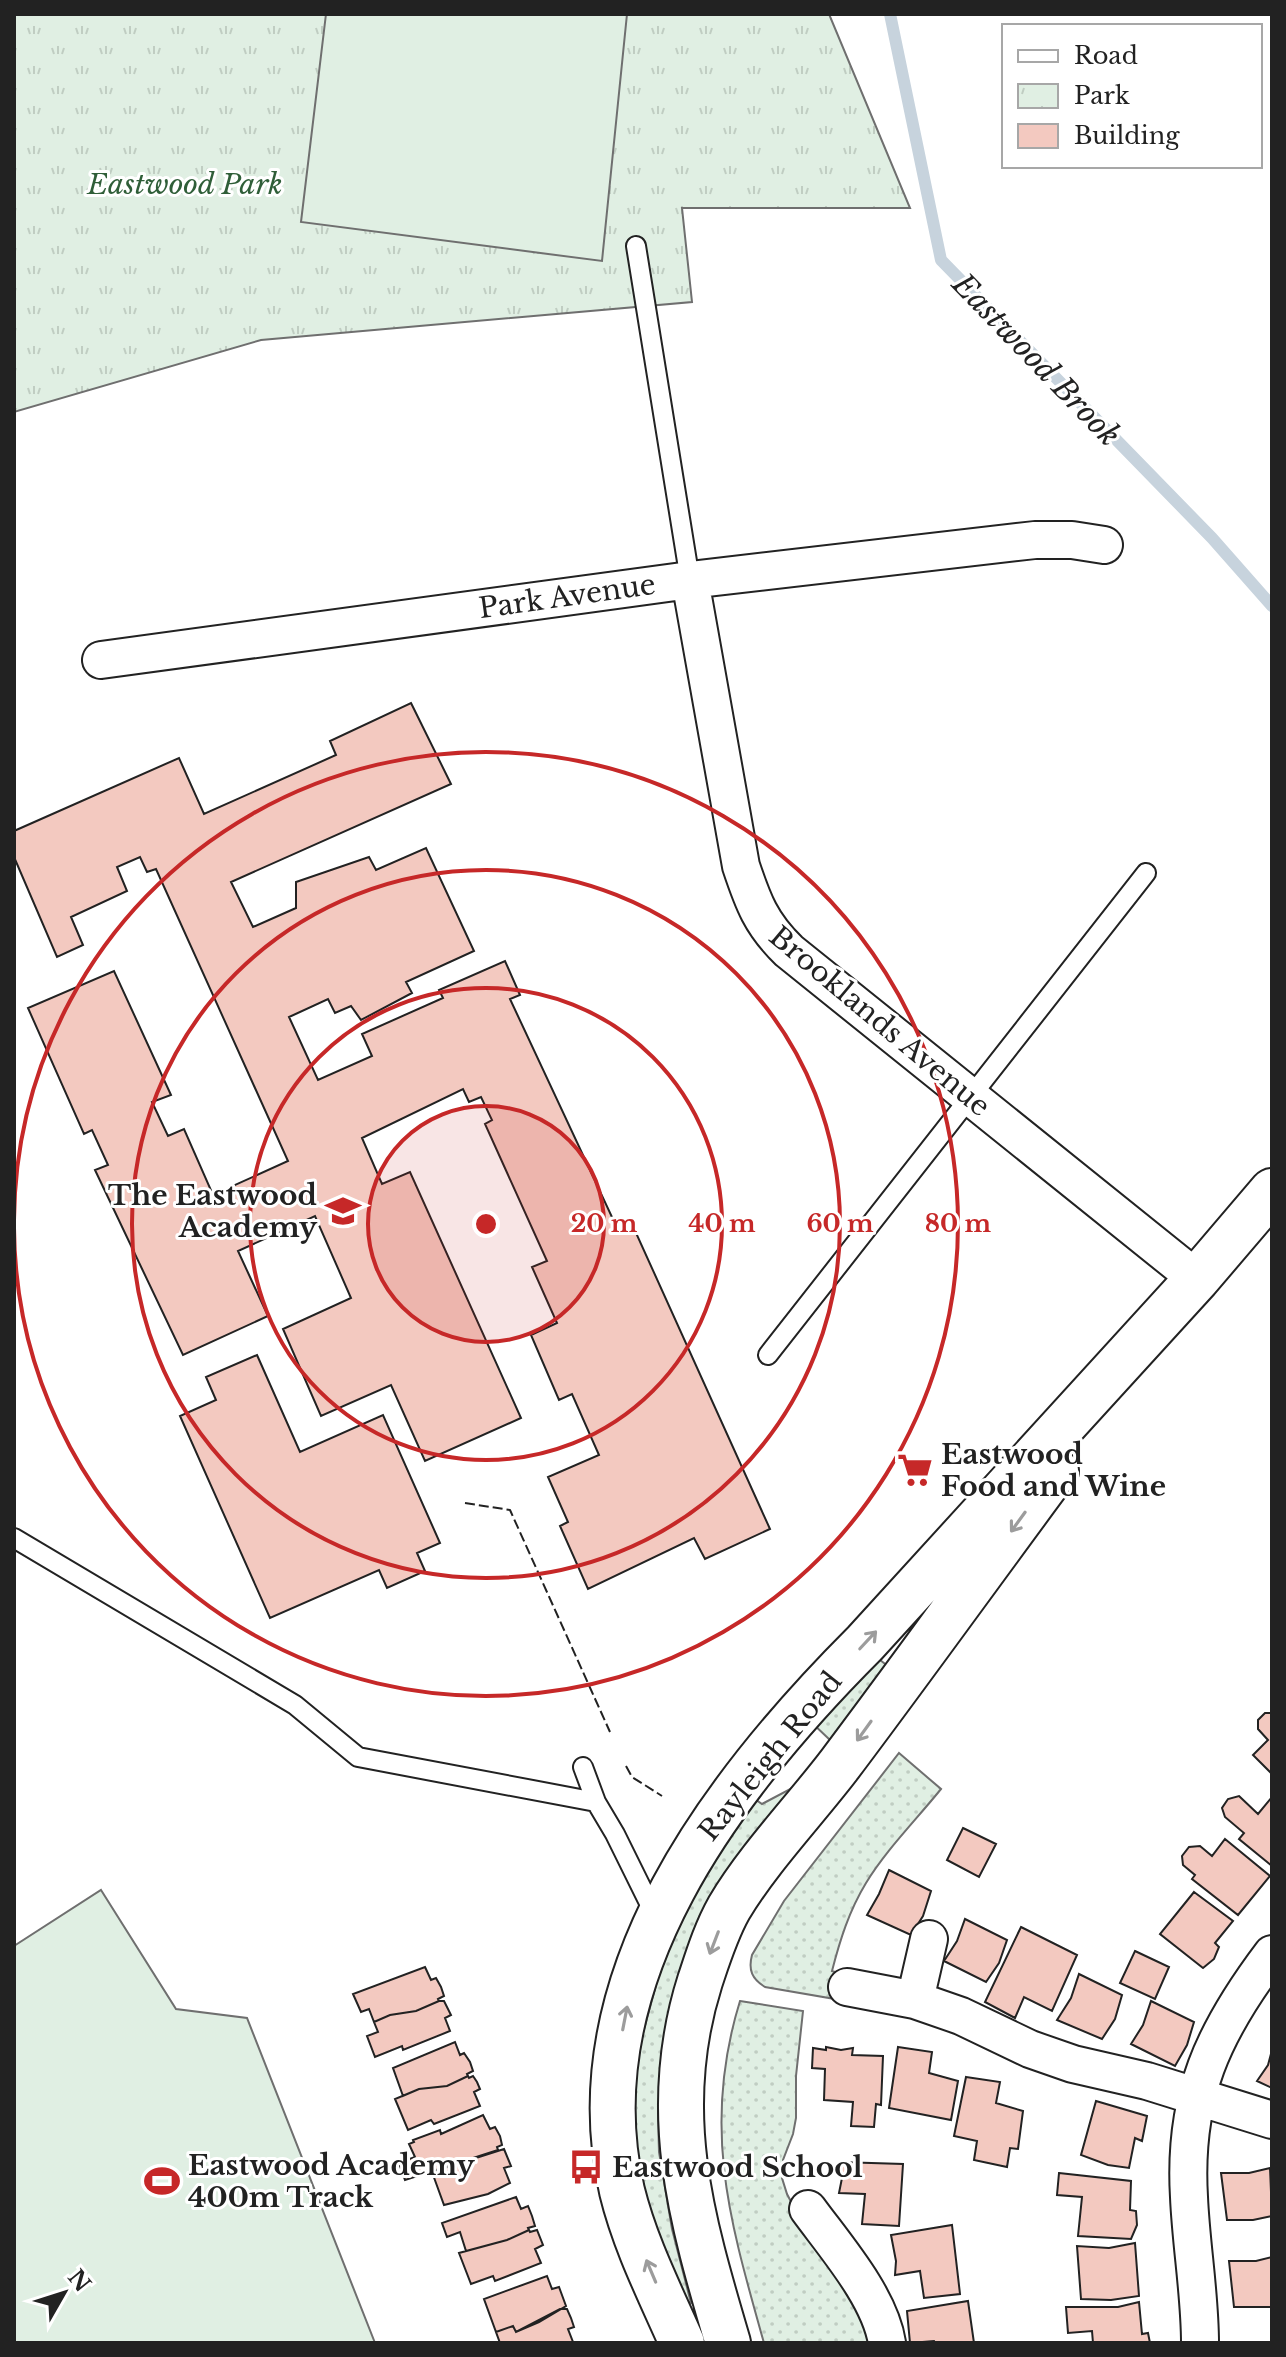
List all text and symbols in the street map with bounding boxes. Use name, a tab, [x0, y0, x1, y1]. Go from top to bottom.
legend	[1002, 24, 1262, 168]
text: Road	[1074, 41, 1138, 70]
text: Park	[1074, 81, 1130, 110]
text: Building	[1074, 121, 1180, 150]
park label: Eastwood Park	[86, 167, 283, 202]
water label: Eastwood Brook	[944, 265, 1128, 454]
street label: Park Avenue	[476, 567, 658, 626]
street label: Brooklands Avenue	[762, 919, 997, 1124]
place label: The Eastwood Academy	[108, 1178, 318, 1245]
school or university icon: The Eastwood Academy	[324, 1192, 362, 1230]
text: 20 m	[571, 1209, 638, 1238]
text: 40 m	[689, 1209, 756, 1238]
text: 60 m	[806, 1209, 874, 1238]
text: 80 m	[925, 1209, 992, 1238]
centre of rings	[472, 1210, 500, 1238]
place label: Eastwood Food and Wine	[941, 1437, 1166, 1504]
supermarket icon: Eastwood Food and Wine	[896, 1451, 934, 1489]
one-way arrow	[1010, 1511, 1027, 1532]
one-way arrow	[858, 1630, 876, 1650]
street label: Rayleigh Road	[691, 1664, 849, 1848]
one-way arrow	[855, 1720, 872, 1742]
one-way arrow	[706, 1930, 720, 1955]
one-way arrow	[618, 2006, 633, 2031]
place label: Eastwood Academy 400m Track	[188, 2148, 475, 2215]
bus stop icon: Eastwood School	[567, 2148, 605, 2186]
place label: Eastwood School	[612, 2150, 863, 2185]
sports icon: Eastwood Academy 400m Track	[143, 2162, 181, 2200]
north arrow	[24, 2253, 104, 2333]
one-way arrow	[642, 2259, 657, 2284]
text: N	[62, 2264, 96, 2298]

